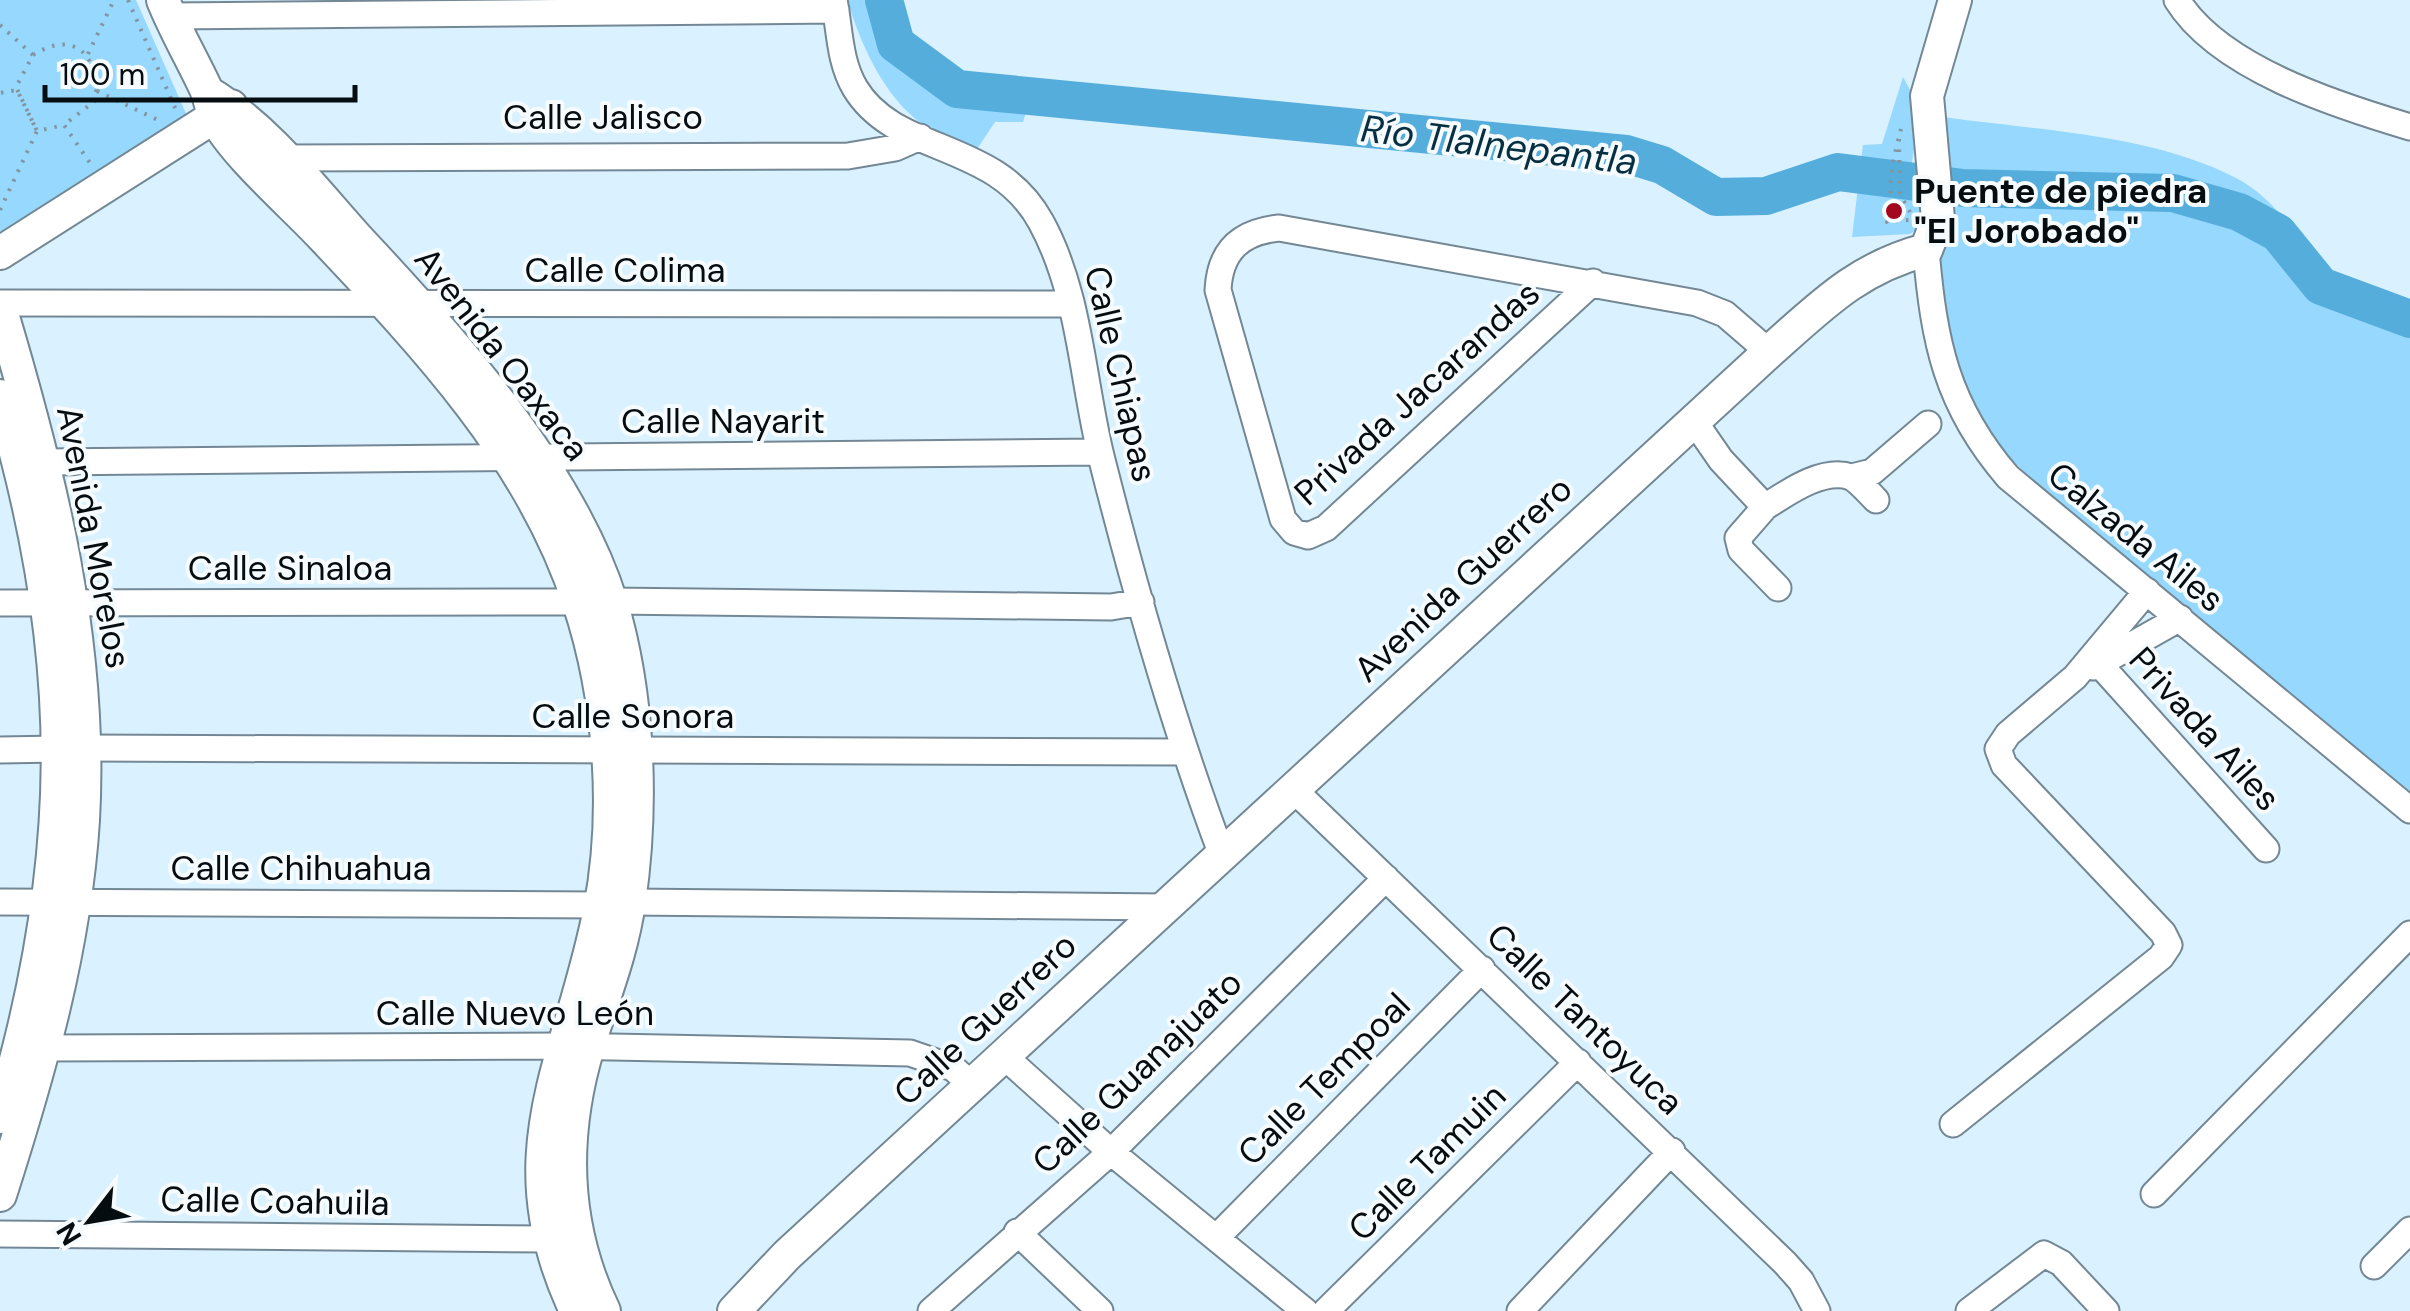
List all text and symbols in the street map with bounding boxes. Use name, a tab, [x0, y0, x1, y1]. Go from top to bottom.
scale bar	[45, 40, 355, 102]
text: 100 m	[60, 55, 145, 94]
street label: Calle Jalisco	[503, 94, 703, 140]
water label: Río Tlalnepantla	[1358, 103, 1640, 187]
place label: Puente de piedra "El Jorobado"	[1914, 168, 2207, 254]
marker: Puente de piedra "El Jorobado"	[1883, 200, 1905, 222]
street label: Avenida Oaxaca	[404, 238, 600, 470]
street label: Calle Colima	[524, 247, 726, 293]
street label: Calle Chiapas	[1074, 262, 1168, 486]
street label: Privada Jacarandas	[1285, 271, 1549, 515]
street label: Calle Nayarit	[621, 398, 825, 444]
street label: Avenida Morelos	[46, 402, 142, 672]
street label: Calzada Ailes	[2038, 452, 2234, 622]
street label: Avenida Guerrero	[1344, 466, 1582, 692]
street label: Calle Sinaloa	[188, 545, 392, 591]
street label: Privada Ailes	[2119, 637, 2291, 821]
street label: Calle Sonora	[532, 693, 734, 739]
street label: Calle Chihuahua	[171, 845, 432, 891]
street label: Calle Tantoyuca	[1477, 913, 1693, 1125]
street label: Calle Guerrero	[884, 923, 1086, 1115]
street label: Calle Guanajuato	[1022, 960, 1252, 1184]
street label: Calle Tempoal	[1228, 983, 1420, 1175]
street label: Calle Nuevo León	[376, 990, 654, 1036]
street label: Calle Tamuin	[1338, 1073, 1516, 1251]
north arrow	[40, 1171, 140, 1271]
street label: Calle Coahuila	[160, 1176, 390, 1226]
text: N	[48, 1215, 90, 1252]

